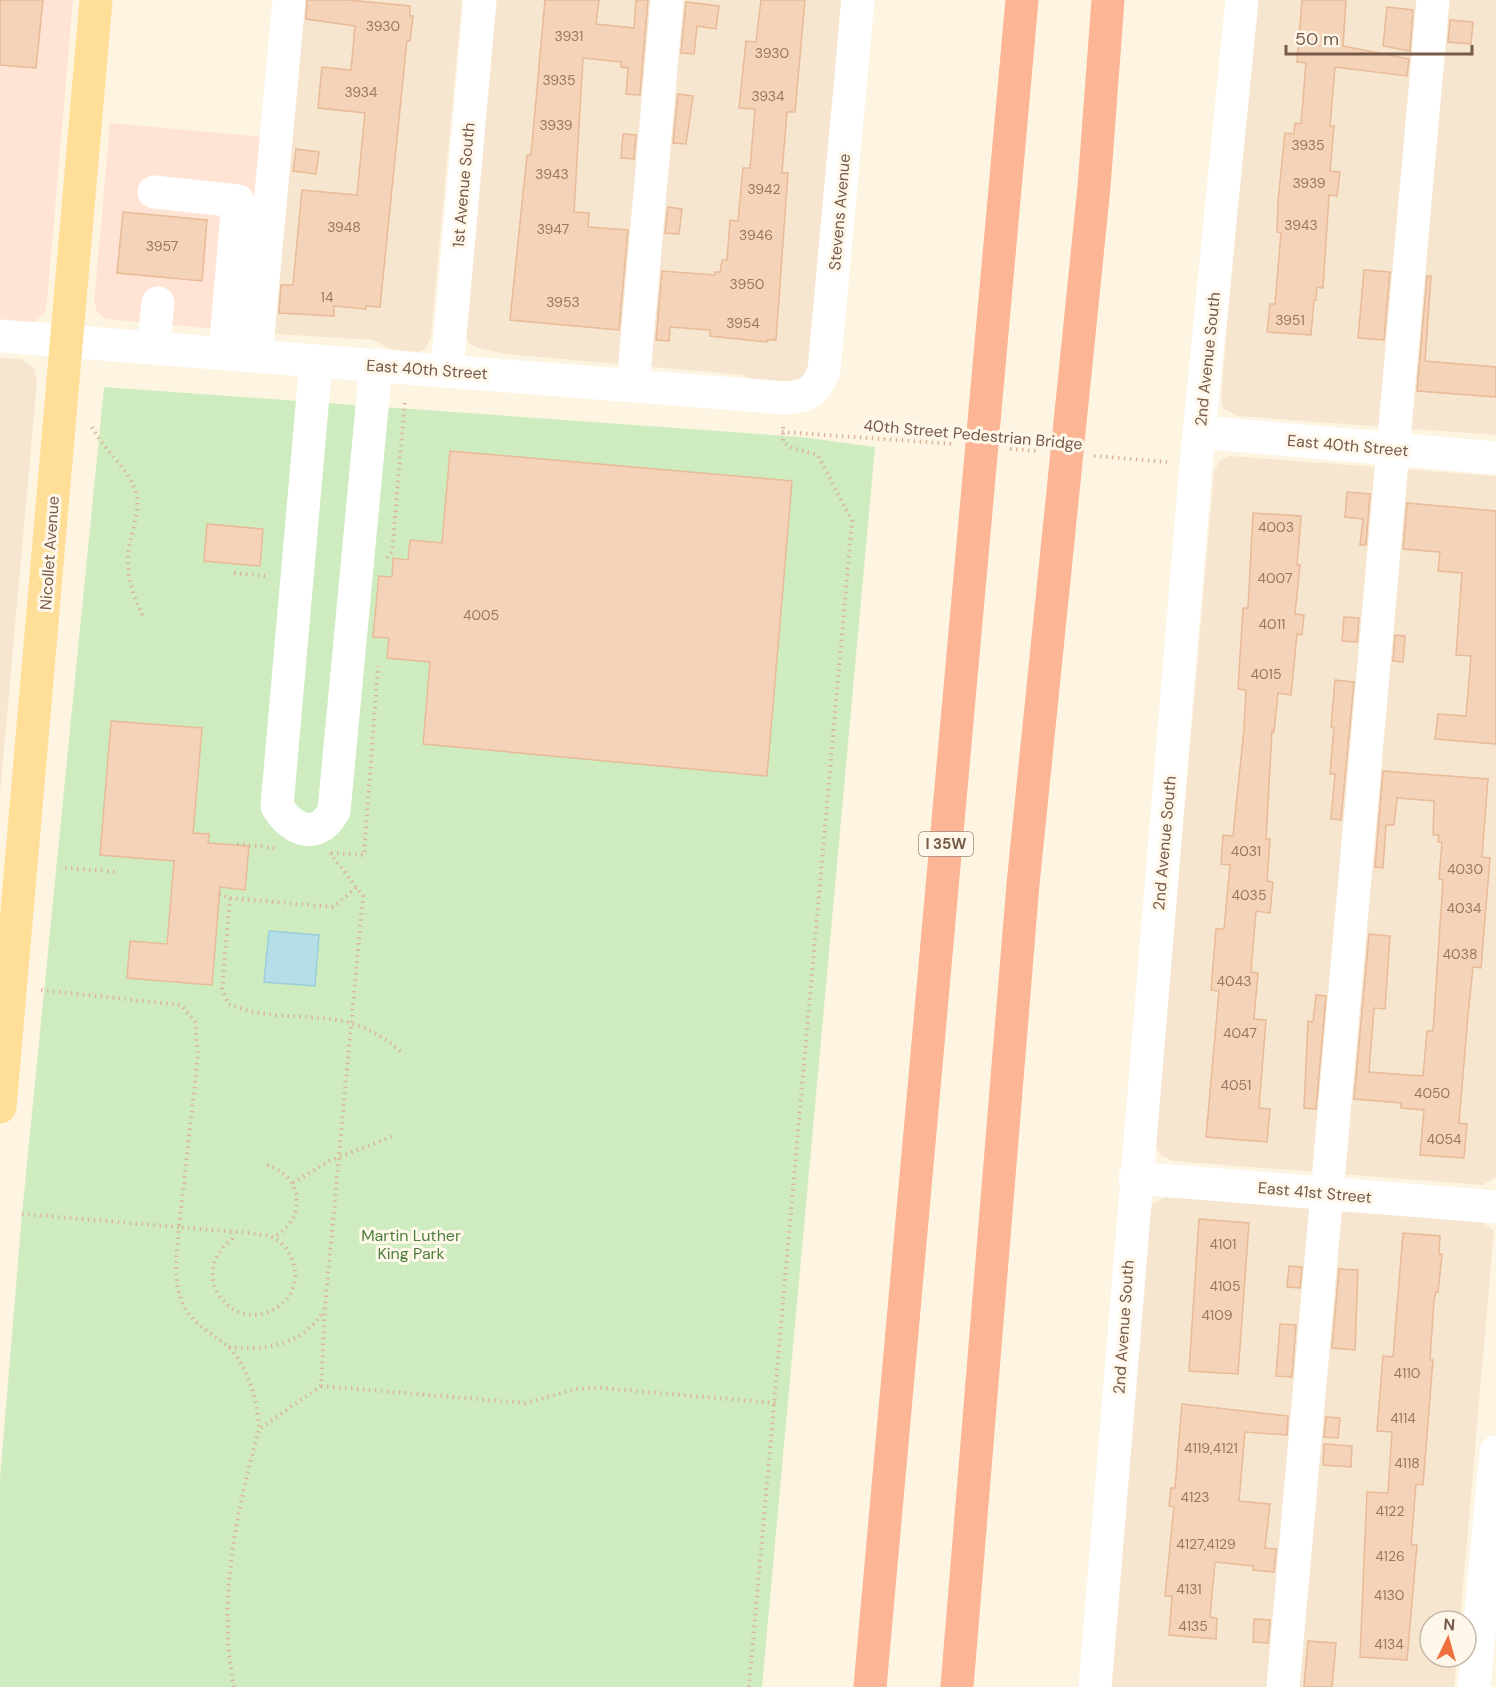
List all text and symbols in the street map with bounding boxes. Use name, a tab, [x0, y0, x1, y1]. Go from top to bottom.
house number: 3930	[366, 17, 400, 35]
scale bar	[1286, 18, 1472, 56]
house number: 3931	[555, 27, 583, 45]
text: 50 m	[1295, 27, 1339, 51]
house number: 3930	[755, 44, 789, 62]
house number: 3935	[542, 71, 576, 89]
house number: 3934	[344, 83, 378, 101]
house number: 3934	[751, 87, 785, 105]
house number: 3939	[539, 116, 573, 134]
street label: 1st Avenue South	[448, 122, 479, 248]
house number: 3935	[1291, 136, 1325, 154]
street label: Stevens Avenue	[824, 153, 855, 271]
house number: 3943	[535, 165, 569, 183]
house number: 3939	[1292, 174, 1326, 192]
house number: 3942	[747, 180, 781, 198]
house number: 3943	[1284, 216, 1318, 234]
house number: 3948	[327, 218, 361, 236]
house number: 3947	[537, 220, 569, 238]
house number: 3946	[739, 226, 773, 244]
house number: 3957	[146, 237, 178, 255]
house number: 3950	[730, 275, 764, 293]
house number: 14	[321, 288, 334, 306]
street label: 2nd Avenue South	[1190, 291, 1225, 427]
house number: 3953	[546, 293, 580, 311]
house number: 3951	[1275, 311, 1305, 329]
house number: 3954	[726, 314, 760, 332]
street label: East 40th Street	[366, 355, 488, 384]
street label: 40th Street Pedestrian Bridge	[862, 414, 1083, 455]
street label: East 40th Street	[1286, 430, 1409, 461]
street label: Nicollet Avenue	[35, 495, 64, 611]
house number: 4003	[1258, 518, 1294, 536]
house number: 4007	[1258, 569, 1292, 587]
house number: 4005	[463, 606, 499, 624]
house number: 4011	[1259, 615, 1285, 633]
house number: 4015	[1251, 665, 1281, 683]
street label: 2nd Avenue South	[1148, 775, 1181, 911]
road number: I 35W	[919, 832, 973, 856]
house number: 4031	[1231, 842, 1261, 860]
house number: 4030	[1447, 860, 1483, 878]
house number: 4035	[1232, 886, 1266, 904]
house number: 4034	[1447, 899, 1482, 917]
house number: 4038	[1443, 945, 1477, 963]
house number: 4043	[1217, 972, 1251, 990]
house number: 4047	[1223, 1024, 1257, 1042]
house number: 4051	[1221, 1076, 1251, 1094]
house number: 4050	[1414, 1084, 1450, 1102]
house number: 4054	[1426, 1130, 1462, 1148]
street label: East 41st Street	[1257, 1177, 1373, 1208]
park label: Martin Luther King Park	[361, 1225, 461, 1264]
house number: 4101	[1210, 1235, 1236, 1253]
street label: 2nd Avenue South	[1108, 1259, 1139, 1395]
house number: 4105	[1210, 1277, 1240, 1295]
house number: 4109	[1201, 1306, 1233, 1324]
house number: 4110	[1394, 1364, 1420, 1382]
house number: 4114	[1390, 1409, 1416, 1427]
house number: 4119,4121	[1184, 1439, 1238, 1457]
house number: 4118	[1394, 1454, 1420, 1472]
house number: 4123	[1180, 1488, 1210, 1506]
house number: 4122	[1376, 1502, 1405, 1520]
house number: 4127,4129	[1176, 1535, 1236, 1553]
house number: 4126	[1375, 1547, 1405, 1565]
house number: 4131	[1176, 1580, 1202, 1598]
house number: 4130	[1374, 1586, 1404, 1604]
north arrow	[1418, 1609, 1478, 1669]
text: N	[1443, 1614, 1456, 1636]
house number: 4135	[1178, 1617, 1208, 1635]
house number: 4134	[1374, 1635, 1404, 1653]

